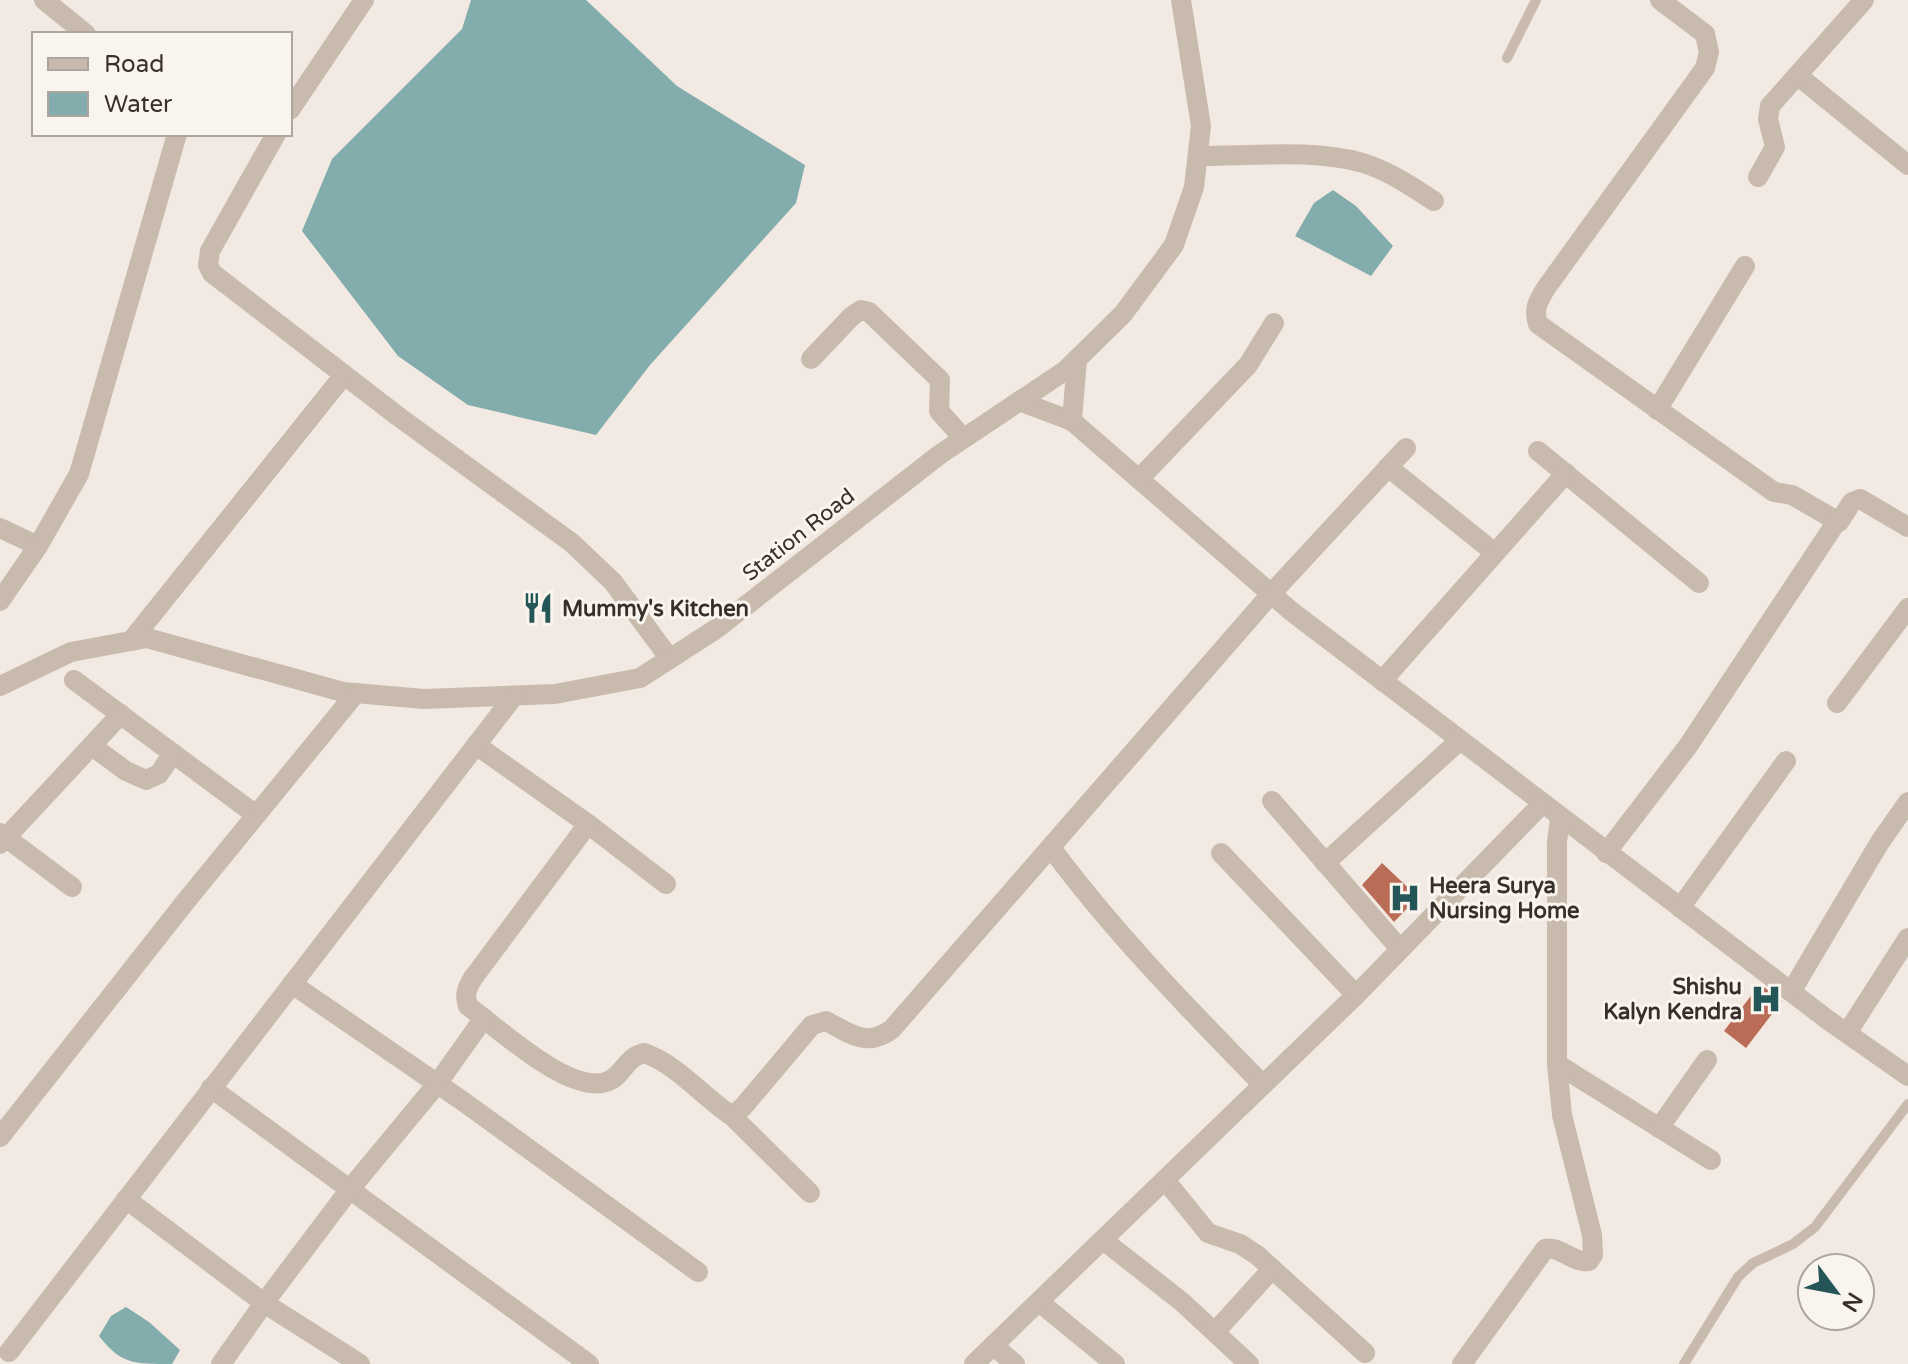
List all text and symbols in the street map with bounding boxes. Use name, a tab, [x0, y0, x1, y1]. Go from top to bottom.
legend	[32, 32, 292, 136]
text: Road	[104, 50, 164, 79]
text: Water	[104, 90, 173, 119]
street label: Station Road	[737, 483, 860, 587]
restaurant icon: Mummy's Kitchen	[521, 591, 555, 625]
place label: Mummy's Kitchen	[562, 596, 749, 622]
place label: Heera Surya Nursing Home	[1429, 873, 1580, 924]
hospital icon: Heera Surya Nursing Home	[1388, 881, 1422, 915]
place label: Shishu Kalyn Kendra	[1603, 974, 1742, 1025]
hospital icon: Shishu Kalyn Kendra	[1749, 982, 1783, 1016]
north arrow	[1796, 1252, 1876, 1332]
text: N	[1836, 1288, 1868, 1316]

